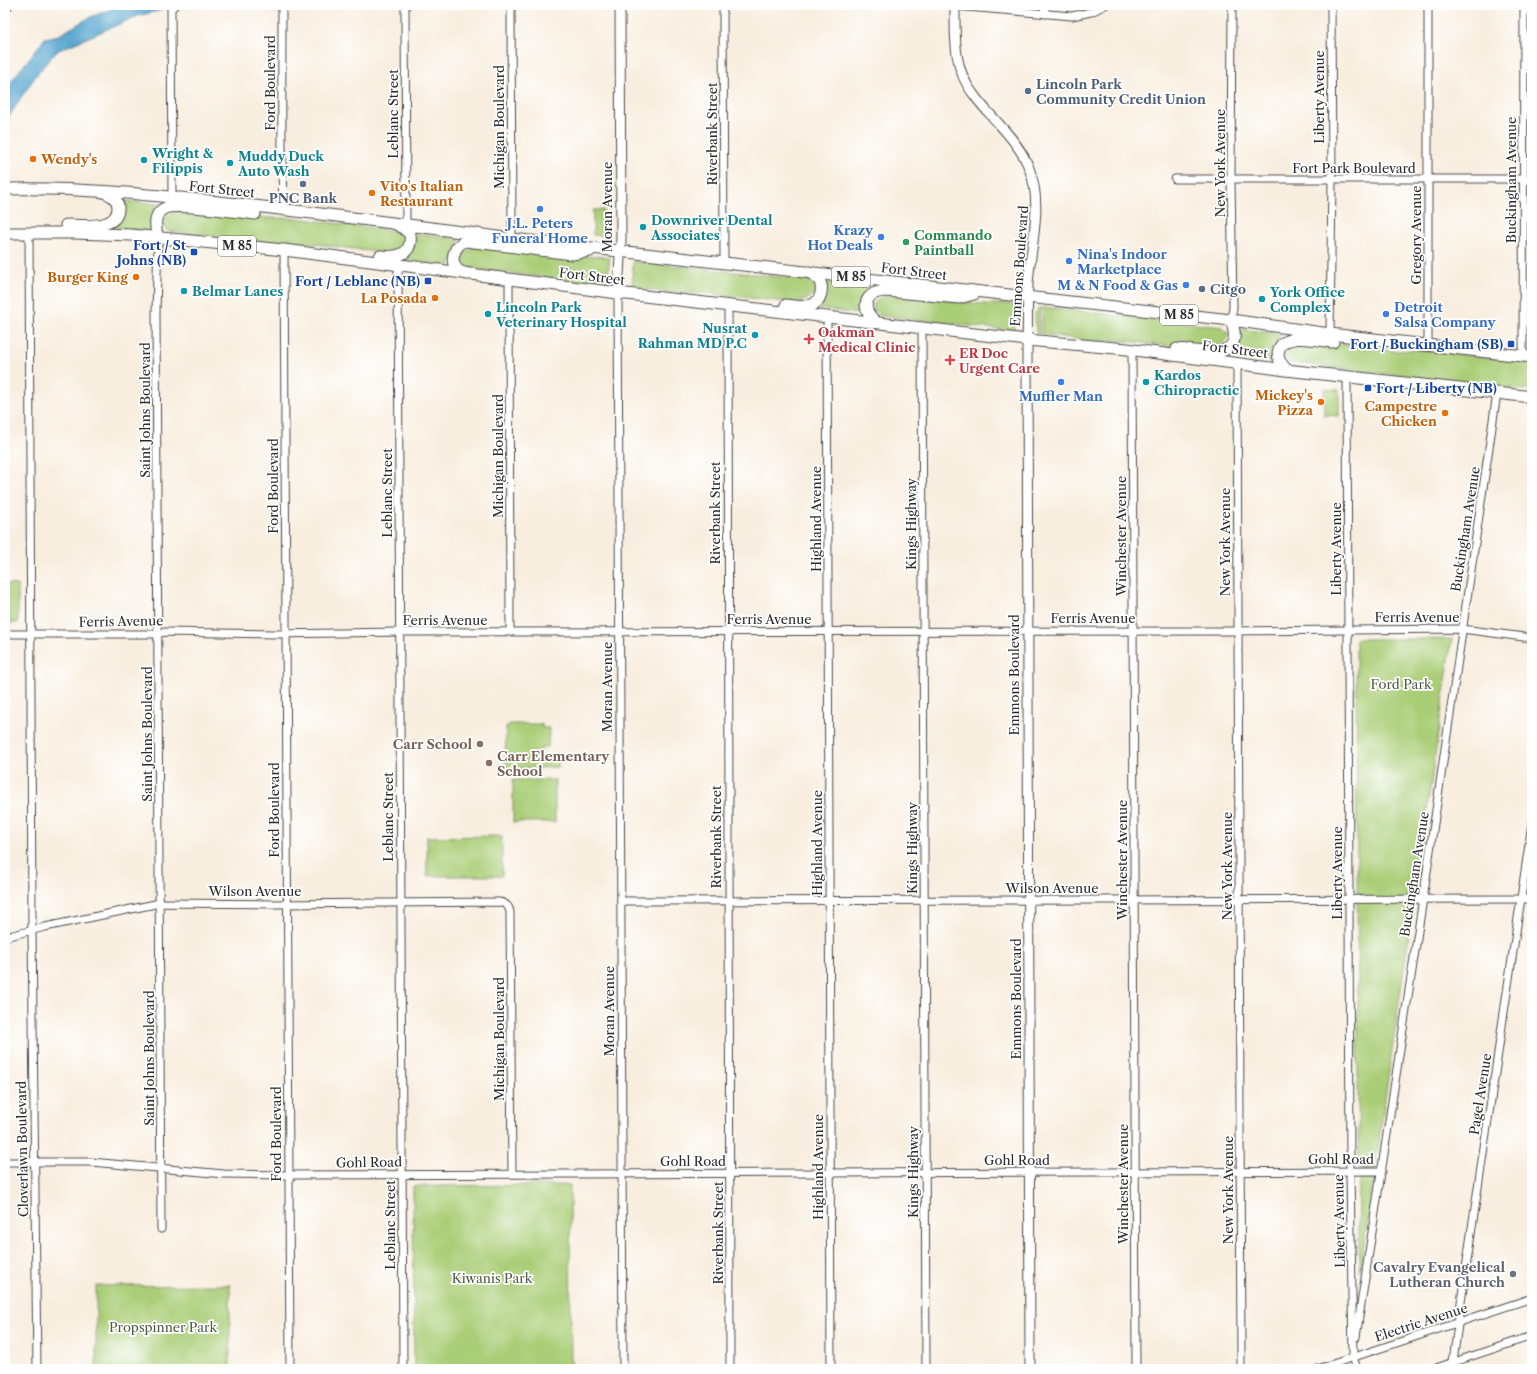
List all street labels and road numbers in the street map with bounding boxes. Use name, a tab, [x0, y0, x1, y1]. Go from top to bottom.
street label: Ford Boulevard	[262, 35, 278, 131]
street label: Liberty Avenue	[1311, 50, 1327, 144]
street label: Michigan Boulevard	[491, 65, 507, 189]
street label: Leblanc Street	[385, 69, 401, 159]
street label: Riverbank Street	[704, 82, 720, 186]
street label: New York Avenue	[1212, 109, 1228, 217]
street label: Buckingham Avenue	[1503, 117, 1519, 243]
street label: Fort Park Boulevard	[1292, 160, 1416, 176]
street label: Moran Avenue	[599, 162, 615, 252]
street label: Fort Street	[188, 178, 256, 200]
street label: Gregory Avenue	[1408, 185, 1424, 285]
street label: Emmons Boulevard	[1007, 205, 1031, 327]
road number: M 85	[218, 236, 256, 256]
street label: Fort Street	[880, 259, 948, 283]
street label: Fort Street	[558, 264, 626, 288]
road number: M 85	[832, 267, 870, 287]
road number: M 85	[1160, 305, 1198, 325]
street label: Fort Street	[1201, 337, 1269, 361]
street label: Saint Johns Boulevard	[137, 342, 153, 478]
street label: Michigan Boulevard	[490, 394, 506, 518]
street label: Ford Boulevard	[265, 438, 281, 534]
street label: Leblanc Street	[379, 448, 395, 538]
street label: Riverbank Street	[707, 461, 723, 565]
street label: Buckingham Avenue	[1447, 465, 1483, 593]
street label: Highland Avenue	[808, 466, 824, 572]
street label: Winchester Avenue	[1113, 476, 1129, 597]
street label: Kings Highway	[903, 477, 919, 570]
street label: New York Avenue	[1217, 488, 1233, 596]
street label: Liberty Avenue	[1328, 502, 1344, 596]
street label: Ferris Avenue	[1375, 609, 1459, 625]
street label: Ferris Avenue	[1051, 610, 1135, 626]
street label: Ferris Avenue	[727, 611, 811, 627]
street label: Ferris Avenue	[78, 612, 164, 630]
street label: Ferris Avenue	[403, 612, 487, 628]
street label: Emmons Boulevard	[1006, 614, 1022, 736]
street label: Moran Avenue	[599, 642, 615, 732]
street label: Saint Johns Boulevard	[139, 666, 155, 802]
street label: Ford Boulevard	[266, 762, 282, 858]
street label: Leblanc Street	[380, 772, 396, 862]
street label: Riverbank Street	[708, 785, 724, 889]
street label: Highland Avenue	[809, 790, 825, 896]
street label: Winchester Avenue	[1114, 800, 1130, 921]
street label: Kings Highway	[904, 801, 920, 894]
street label: Buckingham Avenue	[1396, 810, 1432, 938]
street label: New York Avenue	[1219, 812, 1235, 920]
street label: Liberty Avenue	[1329, 826, 1345, 920]
street label: Wilson Avenue	[1005, 880, 1098, 896]
street label: Wilson Avenue	[208, 883, 301, 899]
street label: Emmons Boulevard	[1008, 938, 1024, 1060]
street label: Moran Avenue	[601, 966, 617, 1056]
street label: Michigan Boulevard	[491, 977, 507, 1101]
street label: Saint Johns Boulevard	[141, 990, 157, 1126]
street label: Pagel Avenue	[1466, 1052, 1494, 1136]
street label: Cloverlawn Boulevard	[13, 1081, 31, 1217]
street label: Ford Boulevard	[268, 1086, 284, 1182]
street label: Highland Avenue	[810, 1114, 826, 1220]
street label: Winchester Avenue	[1115, 1124, 1131, 1245]
street label: Kings Highway	[905, 1125, 921, 1218]
street label: New York Avenue	[1220, 1136, 1236, 1244]
street label: Gohl Road	[1308, 1151, 1374, 1167]
street label: Gohl Road	[984, 1152, 1050, 1168]
street label: Gohl Road	[336, 1153, 402, 1171]
street label: Gohl Road	[660, 1153, 726, 1169]
street label: Liberty Avenue	[1330, 1174, 1348, 1268]
street label: Leblanc Street	[382, 1180, 398, 1270]
street label: Riverbank Street	[710, 1181, 726, 1285]
street label: Electric Avenue	[1372, 1299, 1470, 1345]

